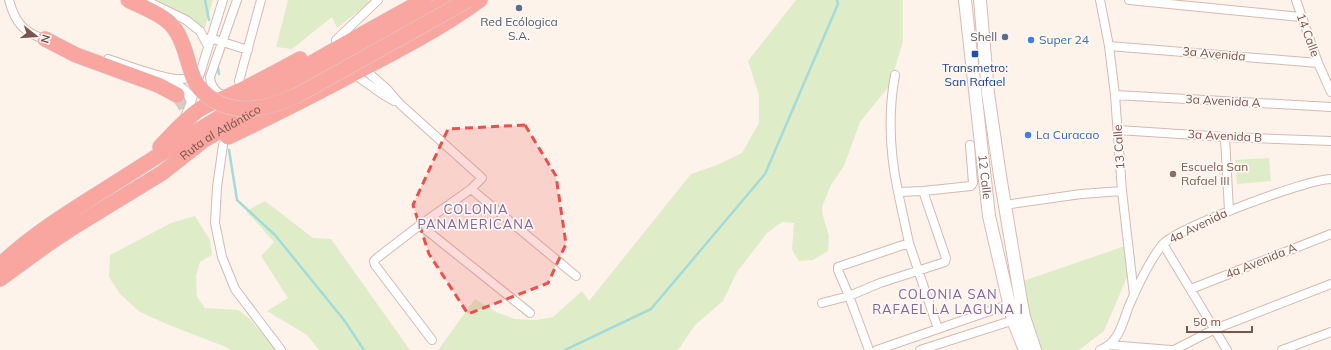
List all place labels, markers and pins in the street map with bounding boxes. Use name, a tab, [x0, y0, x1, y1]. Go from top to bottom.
marker: Red Ecólogica S.A.	[514, 3, 524, 13]
place label: Red Ecólogica S.A.	[480, 14, 558, 43]
place label: Shell	[970, 29, 997, 44]
marker: Shell	[1000, 32, 1010, 42]
place label: Super 24	[1039, 32, 1089, 47]
marker: Super 24	[1026, 35, 1036, 45]
marker: Transmetro: San Rafael	[970, 49, 980, 59]
place label: Transmetro: San Rafael	[942, 60, 1008, 89]
place label: La Curacao	[1036, 127, 1099, 142]
marker: La Curacao	[1023, 130, 1033, 140]
place label: Escuela San Rafael III	[1181, 159, 1248, 188]
marker: Escuela San Rafael III	[1168, 169, 1178, 179]

